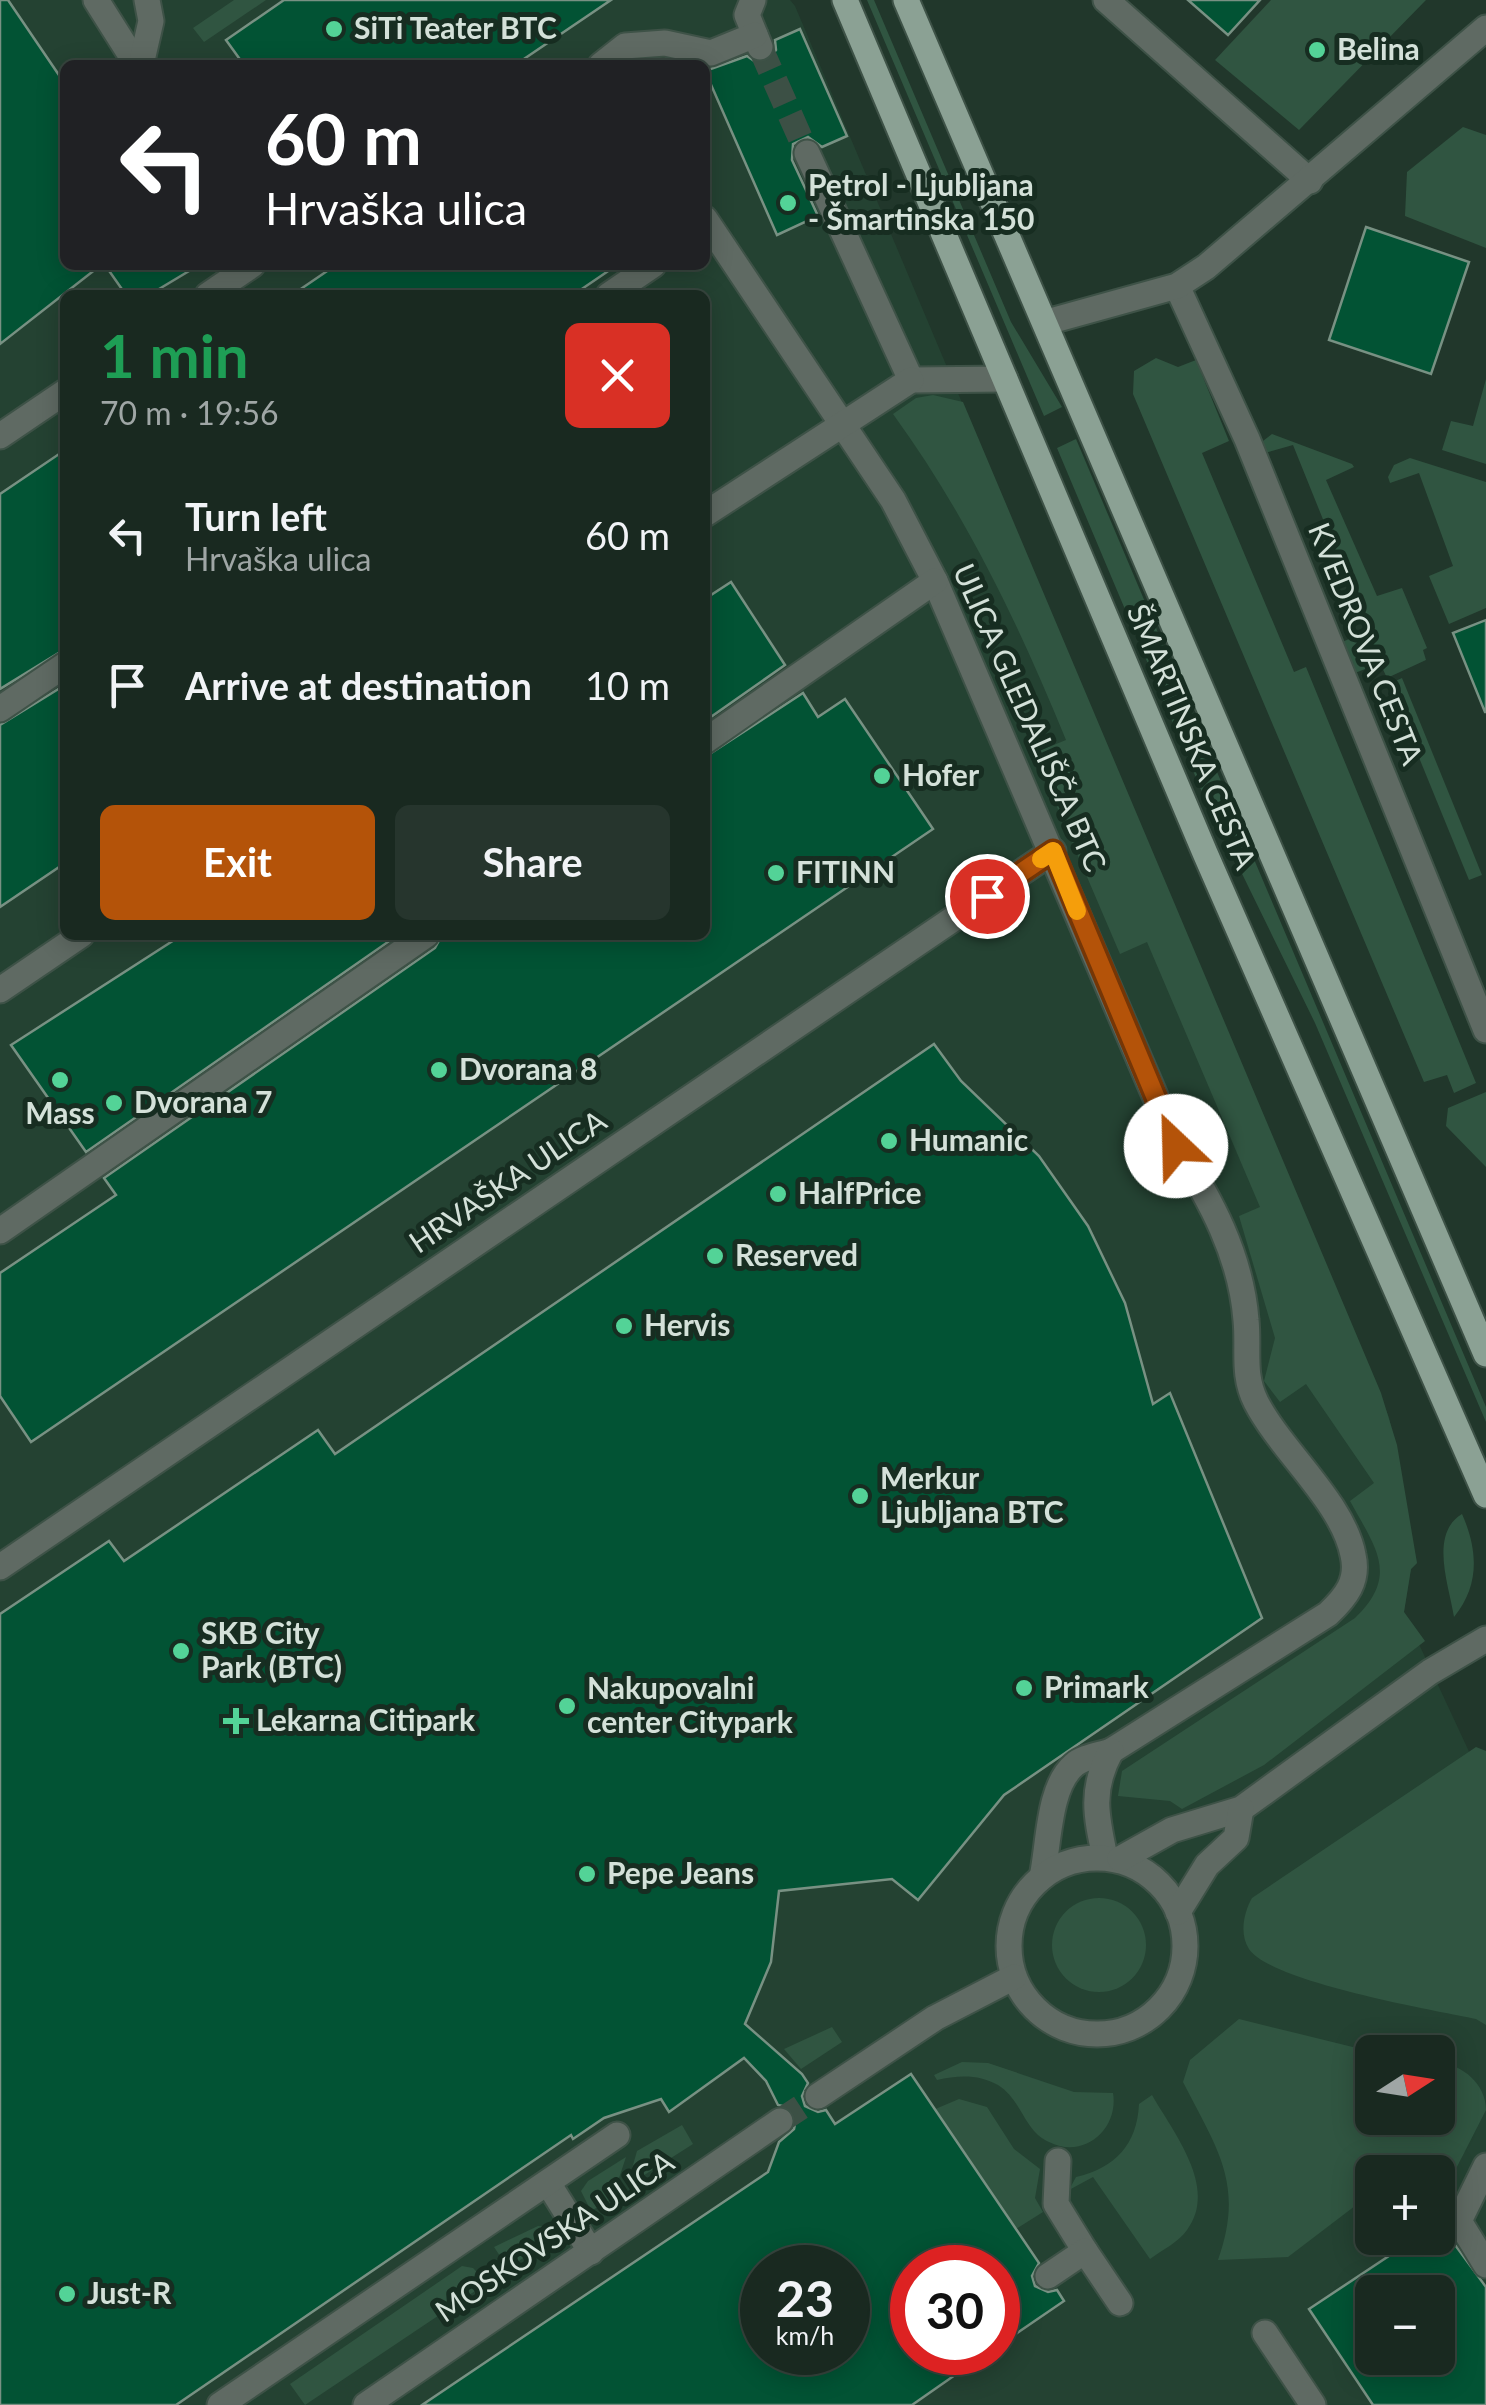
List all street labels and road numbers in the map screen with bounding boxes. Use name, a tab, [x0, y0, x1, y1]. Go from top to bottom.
street label: KVEDROVA CESTA	[1302, 517, 1432, 770]
street label: ULICA GLEDALIŠČA BTC	[947, 558, 1115, 877]
street label: ŠMARTINSKA CESTA	[1121, 598, 1265, 875]
street label: HRVAŠKA ULICA	[402, 1101, 613, 1259]
street label: MOSKOVSKA ULICA	[428, 2142, 680, 2328]

